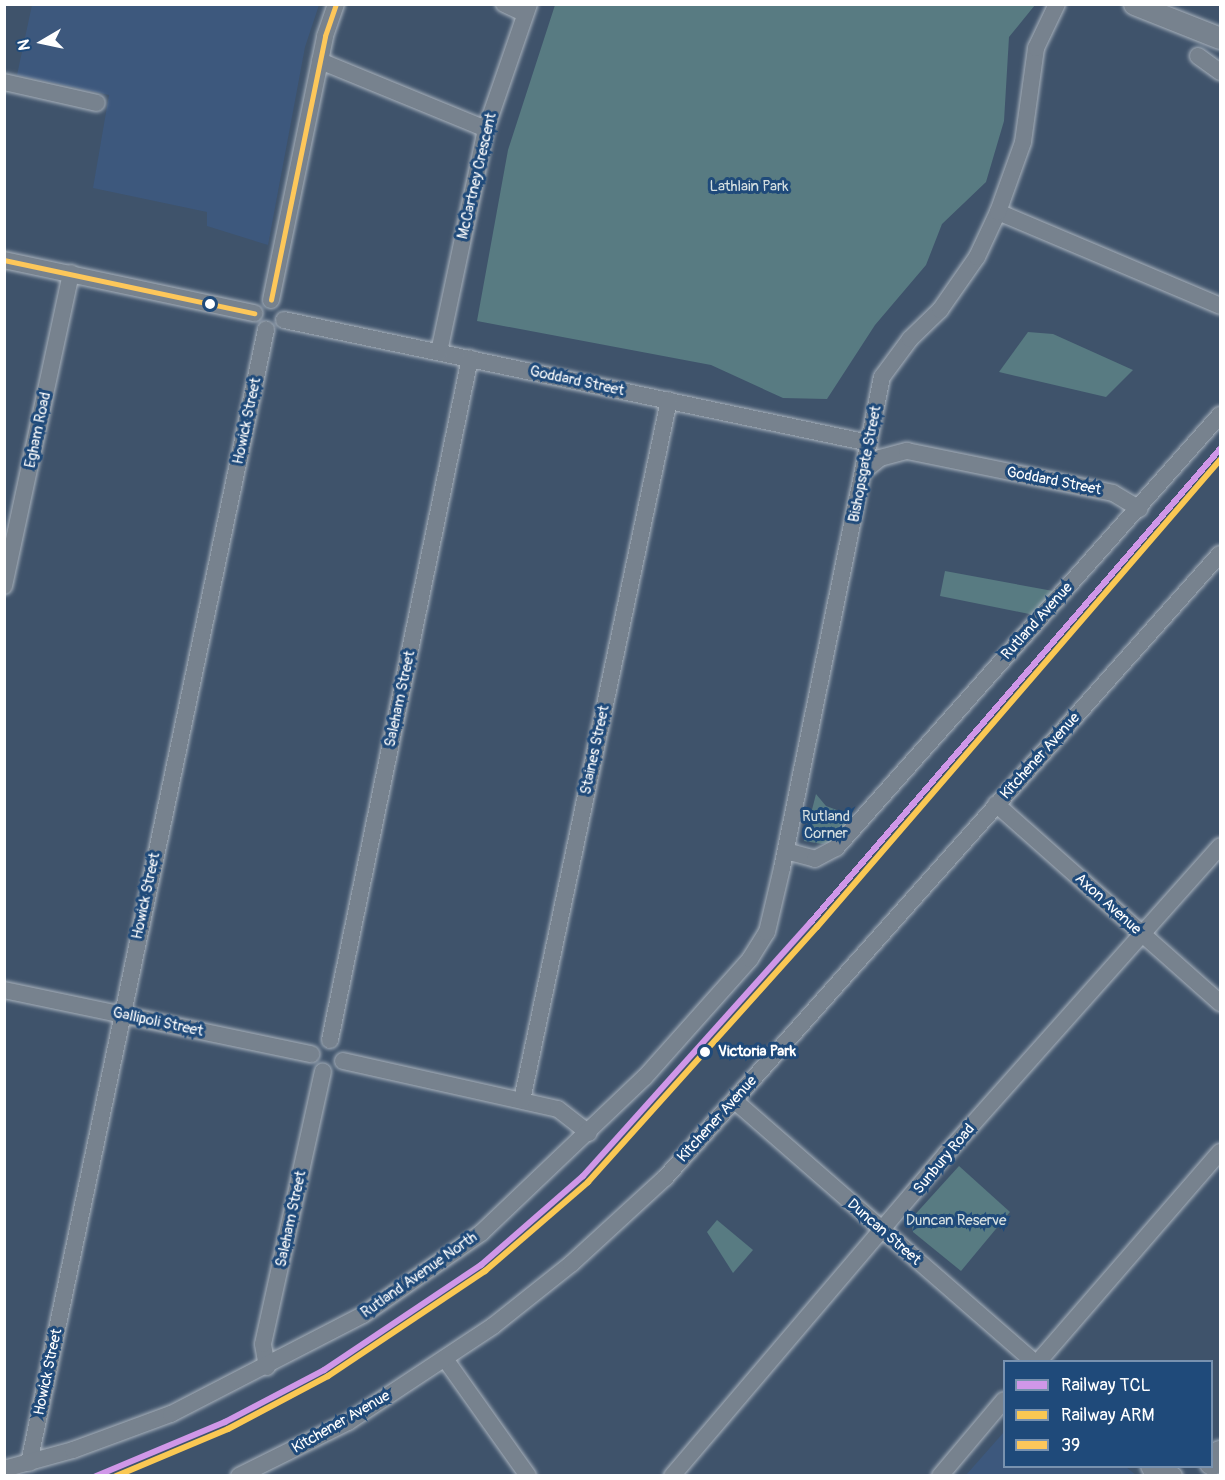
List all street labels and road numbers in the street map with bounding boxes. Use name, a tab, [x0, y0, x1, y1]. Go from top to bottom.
street label: McCartney Crescent	[454, 111, 500, 241]
street label: Goddard Street	[528, 362, 626, 400]
street label: Howick Street	[229, 376, 265, 466]
street label: Egham Road	[21, 390, 55, 470]
street label: Bishopsgate Street	[845, 404, 885, 524]
street label: Goddard Street	[1005, 463, 1103, 499]
street label: Rutland Avenue	[998, 579, 1076, 663]
street label: Saleham Street	[381, 649, 419, 749]
street label: Staines Street	[577, 704, 613, 796]
street label: Kitchener Avenue	[996, 709, 1084, 803]
street label: Howick Street	[128, 851, 164, 941]
street label: Axon Avenue	[1071, 870, 1145, 938]
street label: Gallipoli Street	[111, 1004, 205, 1040]
street label: Kitchener Avenue	[673, 1072, 761, 1166]
street label: Sunbury Road	[910, 1120, 978, 1198]
street label: Saleham Street	[272, 1169, 310, 1269]
street label: Duncan Street	[843, 1195, 925, 1269]
street label: Rutland Avenue North	[358, 1228, 480, 1322]
street label: Howick Street	[30, 1327, 66, 1417]
street label: Kitchener Avenue	[289, 1387, 393, 1457]

